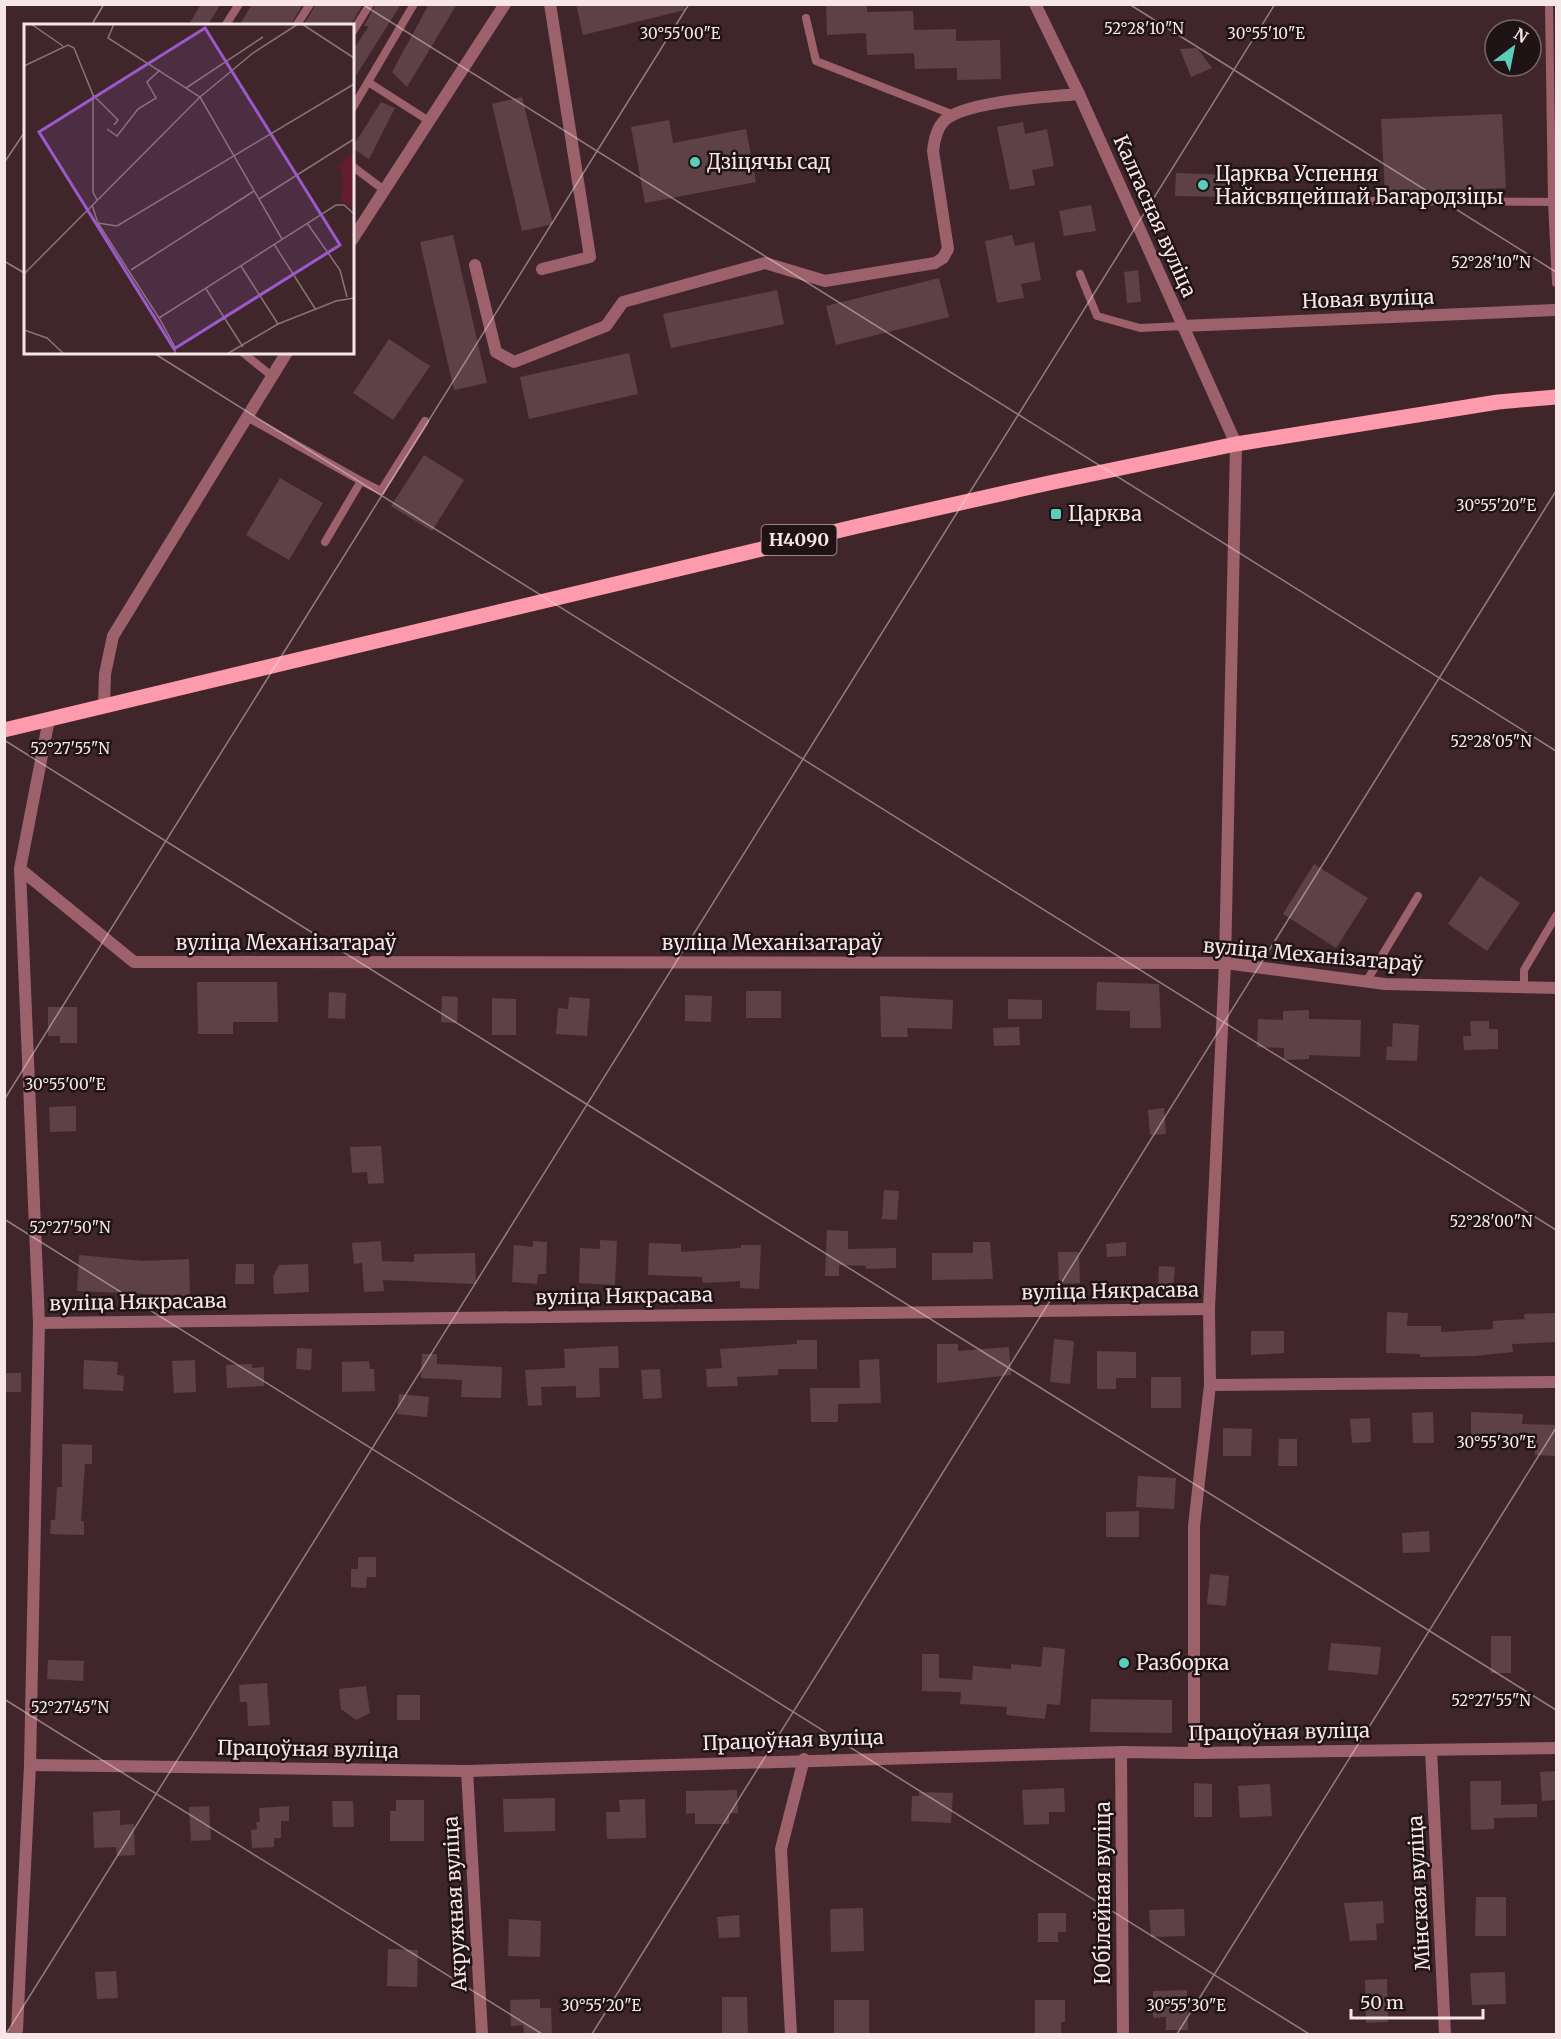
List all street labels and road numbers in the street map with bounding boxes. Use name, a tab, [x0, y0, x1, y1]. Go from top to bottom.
street label: Калгасная вуліца	[1108, 131, 1203, 301]
street label: Новая вуліца	[1301, 284, 1435, 313]
road number: Н4090	[762, 525, 836, 555]
street label: вуліца Механізатараў	[176, 930, 397, 955]
street label: вуліца Механізатараў	[662, 930, 883, 955]
street label: вуліца Механізатараў	[1202, 932, 1424, 977]
street label: вуліца Някрасава	[1021, 1276, 1199, 1305]
street label: вуліца Някрасава	[535, 1281, 713, 1310]
street label: вуліца Някрасава	[49, 1287, 227, 1316]
street label: Працоўная вуліца	[1188, 1717, 1370, 1746]
street label: Працоўная вуліца	[702, 1724, 884, 1755]
street label: Працоўная вуліца	[217, 1734, 399, 1763]
street label: Юбілейная вуліца	[1090, 1801, 1115, 1985]
street label: Мінская вуліца	[1402, 1814, 1435, 1971]
street label: Акружная вуліца	[437, 1815, 472, 1993]

